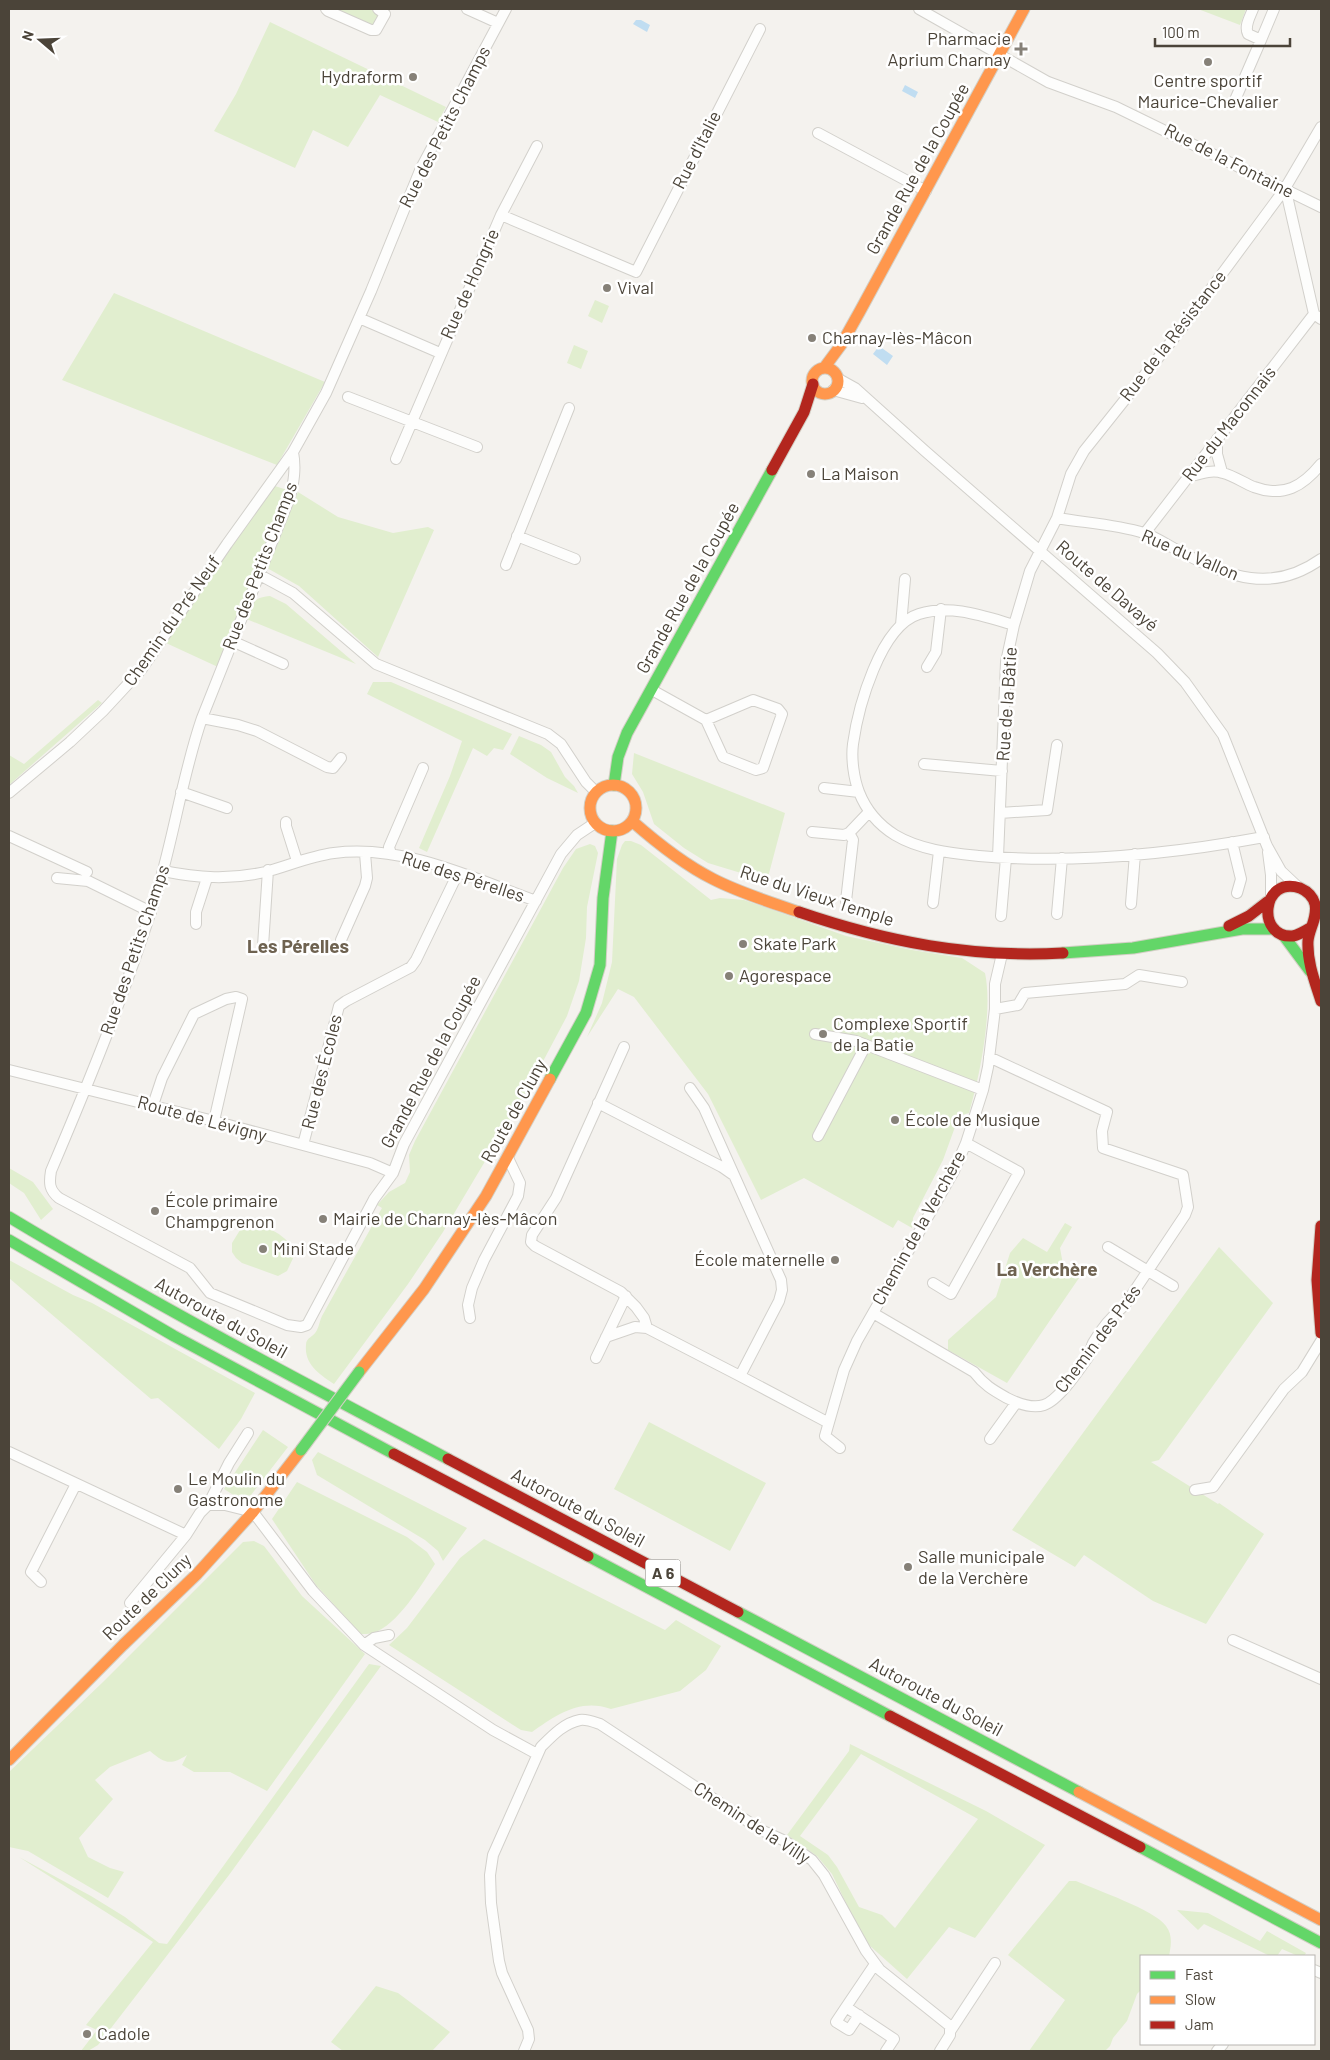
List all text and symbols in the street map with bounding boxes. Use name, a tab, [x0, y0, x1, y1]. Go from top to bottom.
north arrow	[15, 15, 65, 65]
scale bar	[1155, 15, 1290, 47]
text: 100 m	[1162, 23, 1200, 41]
place label: Pharmacie Aprium Charnay	[887, 27, 1011, 70]
text: N	[18, 28, 37, 43]
street label: Rue des Petits Champs	[394, 42, 494, 211]
marker: Pharmacie Aprium Charnay	[1015, 43, 1027, 55]
marker: Centre sportif Maurice-Chevalier	[1202, 56, 1214, 68]
place label: Hydraform	[321, 65, 403, 87]
place label: Centre sportif Maurice-Chevalier	[1137, 69, 1279, 112]
marker: Hydraform	[407, 71, 419, 83]
street label: Grande Rue de la Coupée	[861, 79, 973, 258]
street label: Rue d'Italie	[667, 107, 725, 192]
street label: Rue de la Fontaine	[1161, 118, 1298, 202]
street label: Rue de Hongrie	[435, 225, 503, 342]
street label: Rue de la Résistance	[1114, 265, 1230, 405]
place label: Vival	[617, 276, 654, 298]
marker: Vival	[601, 282, 613, 294]
place label: Charnay-lès-Mâcon	[822, 326, 972, 348]
marker: Charnay-lès-Mâcon	[806, 332, 818, 344]
street label: Rue du Maconnais	[1176, 361, 1280, 485]
place label: La Maison	[821, 462, 899, 484]
marker: La Maison	[805, 468, 817, 480]
street label: Rue des Petits Champs	[217, 478, 301, 653]
street label: Grande Rue de la Coupée	[631, 498, 743, 677]
street label: Rue du Vallon	[1138, 524, 1242, 584]
street label: Route de Davayé	[1052, 535, 1163, 636]
street label: Chemin du Pré Neuf	[118, 551, 224, 690]
street label: Rue de la Bâtie	[991, 646, 1021, 762]
street label: Rue des Pérelles	[399, 846, 527, 906]
street label: Rue du Vieux Temple	[737, 860, 897, 930]
street label: Rue des Petits Champs	[95, 862, 174, 1038]
place label: Skate Park	[753, 932, 836, 954]
district label: Les Pérelles	[247, 934, 349, 957]
marker: Skate Park	[737, 938, 749, 950]
place label: Agorespace	[739, 964, 832, 986]
marker: Agorespace	[723, 970, 735, 982]
street label: Grande Rue de la Coupée	[375, 971, 485, 1152]
street label: Rue des Écoles	[296, 1012, 346, 1131]
place label: Complexe Sportif de la Batie	[833, 1012, 968, 1055]
marker: Complexe Sportif de la Batie	[817, 1028, 829, 1040]
street label: Route de Cluny	[476, 1055, 551, 1166]
street label: Route de Lévigny	[135, 1090, 269, 1146]
place label: École de Musique	[905, 1108, 1040, 1130]
marker: École de Musique	[889, 1114, 901, 1126]
street label: Chemin de la Verchère	[867, 1146, 970, 1309]
place label: École primaire Champgrenon	[165, 1189, 278, 1232]
marker: École primaire Champgrenon	[149, 1205, 161, 1217]
place label: Mairie de Charnay-lès-Mâcon	[333, 1207, 557, 1229]
marker: Mairie de Charnay-lès-Mâcon	[317, 1213, 329, 1225]
place label: Mini Stade	[273, 1237, 354, 1259]
marker: Mini Stade	[257, 1243, 269, 1255]
place label: École maternelle	[694, 1248, 825, 1270]
marker: École maternelle	[829, 1254, 841, 1266]
district label: La Verchère	[996, 1257, 1098, 1280]
street label: Autoroute du Soleil	[151, 1272, 292, 1363]
street label: Chemin des Prés	[1049, 1280, 1145, 1397]
street label: Autoroute du Soleil	[508, 1463, 649, 1552]
place label: Le Moulin du Gastronome	[188, 1467, 285, 1510]
marker: Le Moulin du Gastronome	[172, 1483, 184, 1495]
place label: Salle municipale de la Verchère	[918, 1545, 1045, 1588]
street label: Route de Cluny	[97, 1548, 195, 1644]
road number: A 6	[646, 1560, 680, 1586]
marker: Salle municipale de la Verchère	[902, 1561, 914, 1573]
street label: Autoroute du Soleil	[866, 1652, 1007, 1741]
street label: Chemin de la Villy	[690, 1776, 815, 1868]
legend	[1140, 1955, 1315, 2045]
text: Fast	[1185, 1965, 1213, 1983]
text: Slow	[1185, 1990, 1216, 2008]
text: Jam	[1185, 2015, 1214, 2033]
place label: Cadole	[97, 2022, 150, 2044]
marker: Cadole	[81, 2028, 93, 2040]

